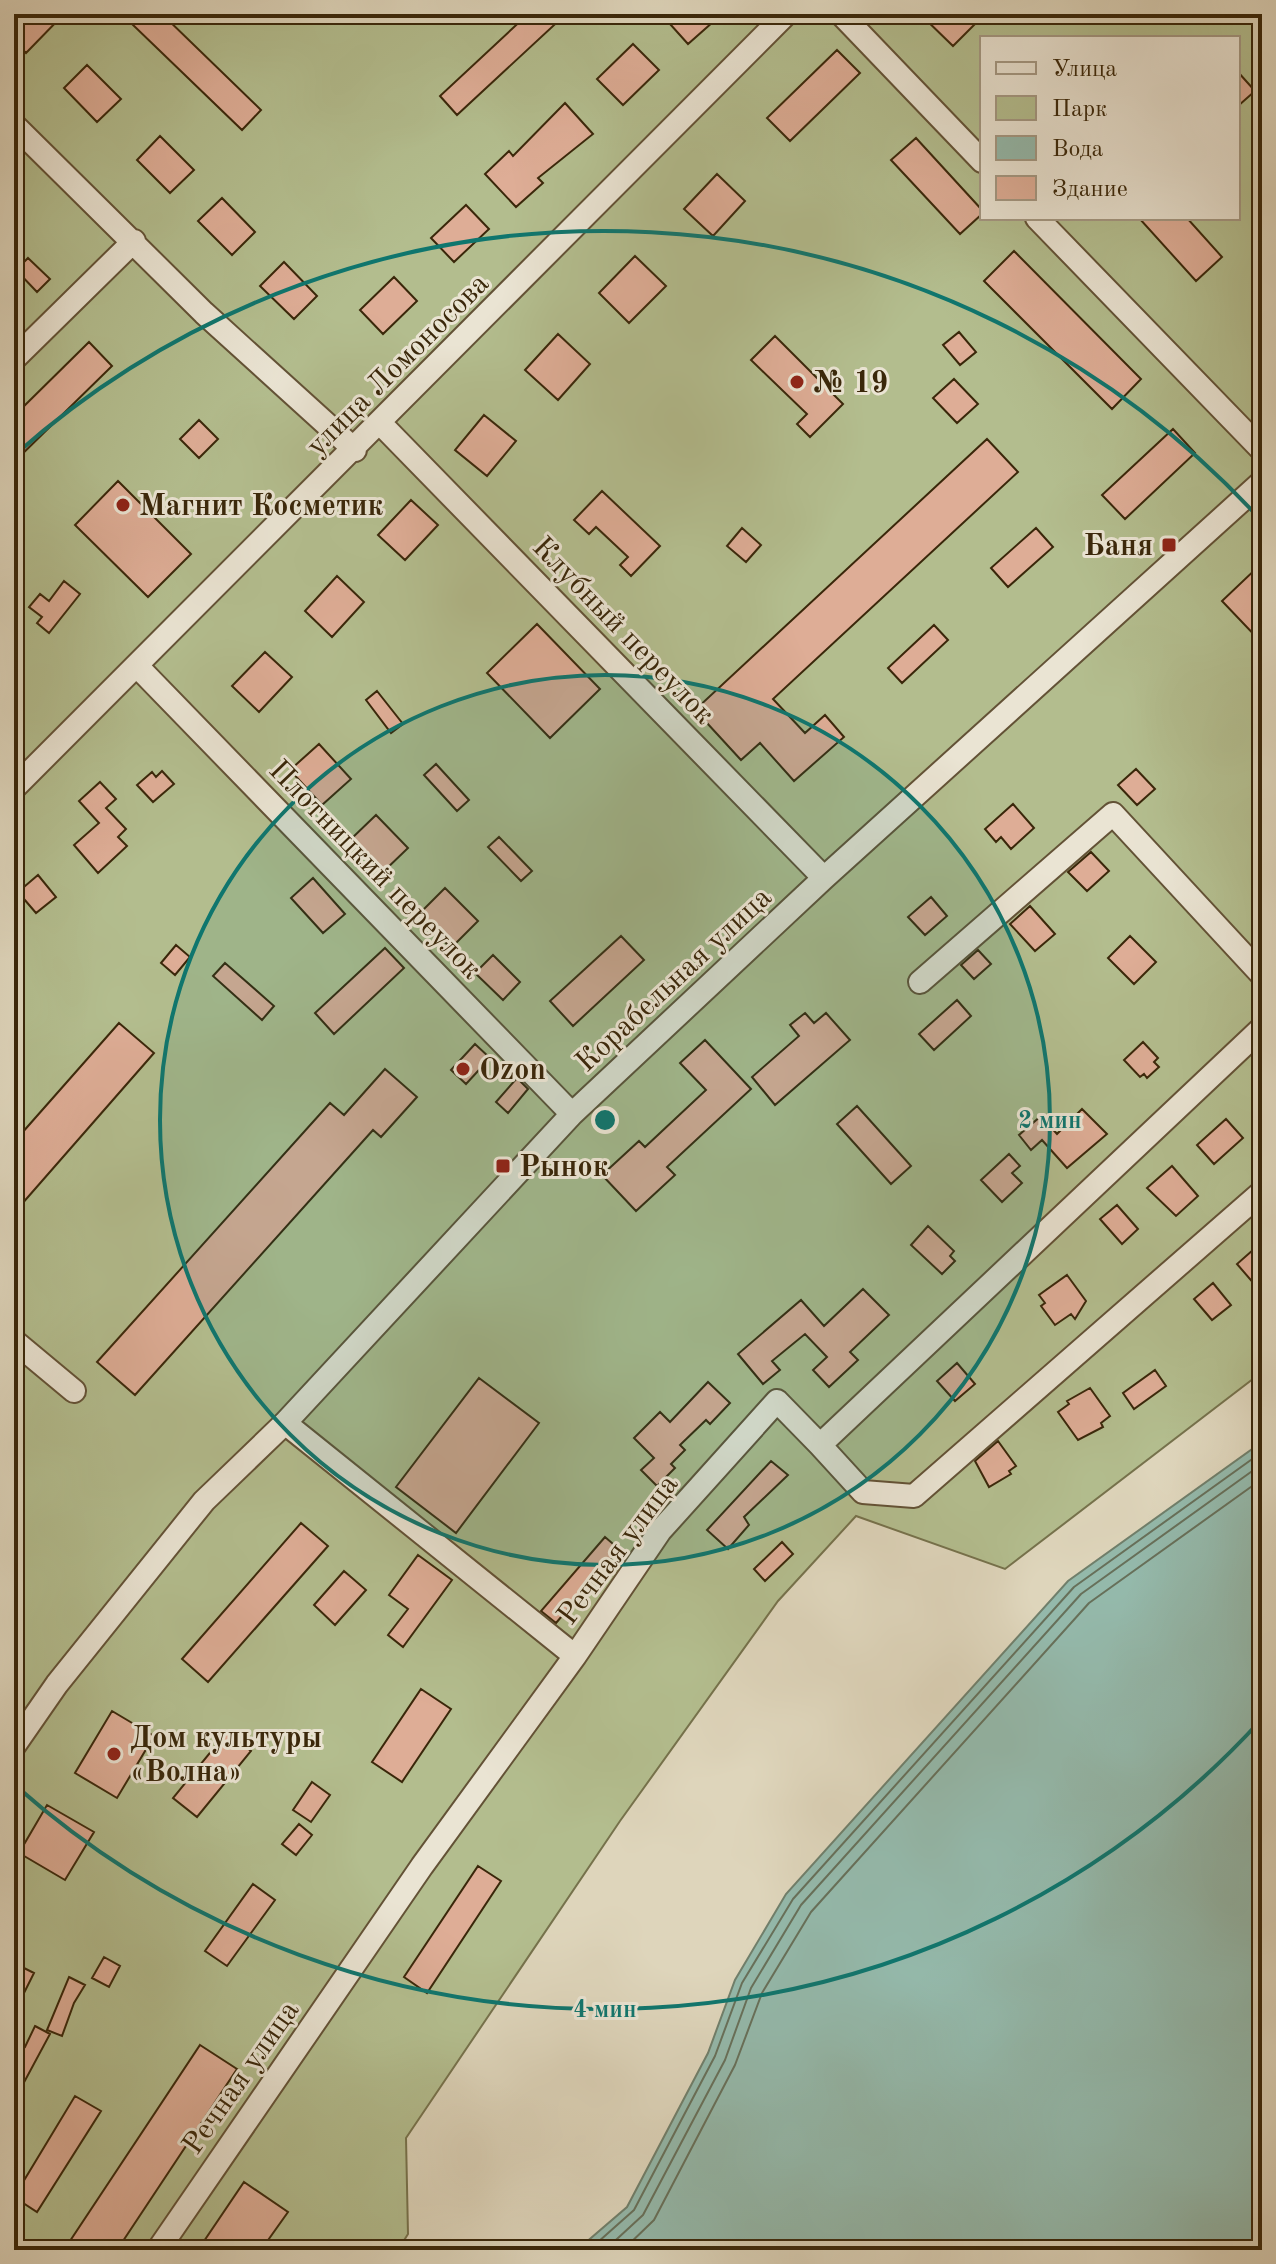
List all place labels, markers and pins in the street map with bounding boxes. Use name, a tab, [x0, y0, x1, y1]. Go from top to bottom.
place label: № 19	[813, 369, 888, 399]
marker: № 19	[788, 373, 806, 391]
place label: Магнит Косметик	[139, 492, 384, 522]
marker: Магнит Косметик	[114, 496, 132, 514]
place label: Баня	[1084, 532, 1153, 562]
marker: Баня	[1160, 536, 1178, 554]
place label: Ozon	[479, 1056, 546, 1086]
marker: Ozon	[454, 1060, 472, 1078]
centre of rings	[591, 1106, 619, 1134]
place label: Рынок	[519, 1153, 609, 1183]
marker: Рынок	[494, 1157, 512, 1175]
place label: Дом культуры «Волна»	[130, 1724, 322, 1788]
marker: Дом культуры «Волна»	[105, 1745, 123, 1763]

